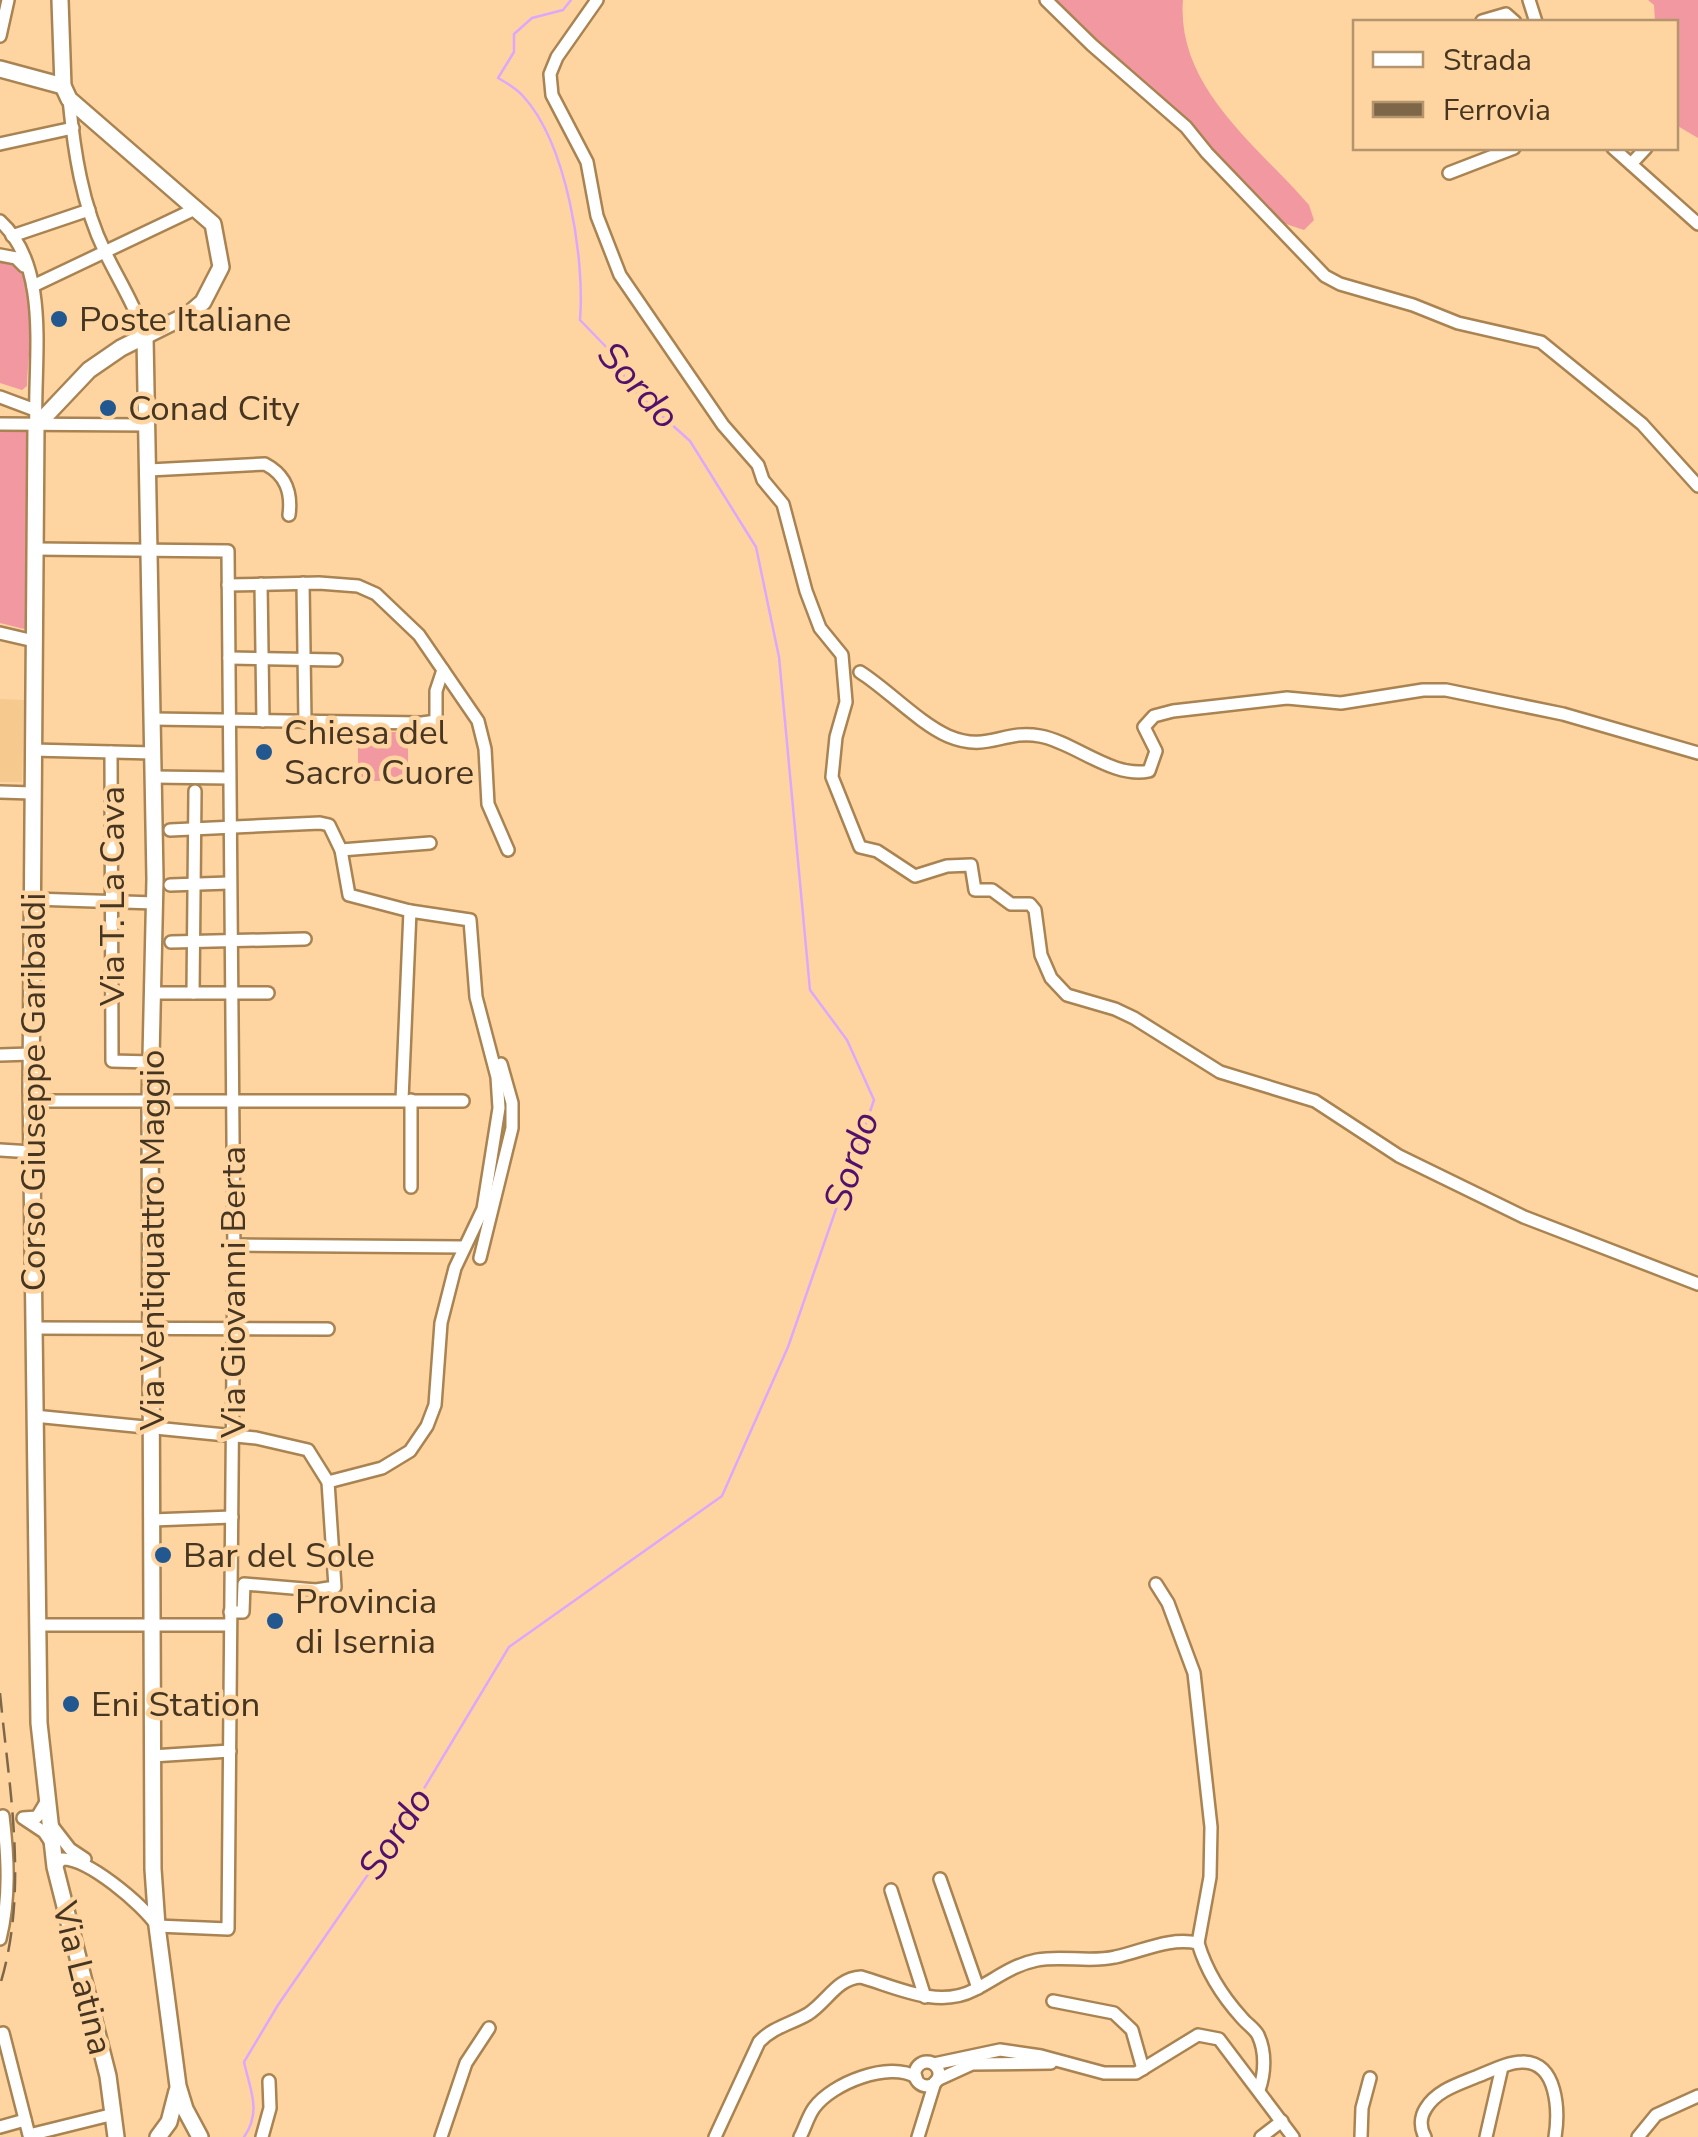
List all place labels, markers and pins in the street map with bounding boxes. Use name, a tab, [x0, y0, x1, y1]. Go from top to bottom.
place label: Poste Italiane	[79, 296, 291, 343]
marker: Poste Italiane	[48, 308, 70, 330]
place label: Conad City	[128, 385, 300, 432]
marker: Conad City	[97, 397, 119, 419]
place label: Chiesa del Sacro Cuore	[284, 709, 474, 796]
marker: Chiesa del Sacro Cuore	[253, 741, 275, 763]
place label: Bar del Sole	[183, 1532, 375, 1579]
marker: Bar del Sole	[152, 1544, 174, 1566]
place label: Provincia di Isernia	[295, 1578, 437, 1665]
marker: Provincia di Isernia	[264, 1610, 286, 1632]
place label: Eni Station	[91, 1681, 260, 1728]
marker: Eni Station	[60, 1693, 82, 1715]

